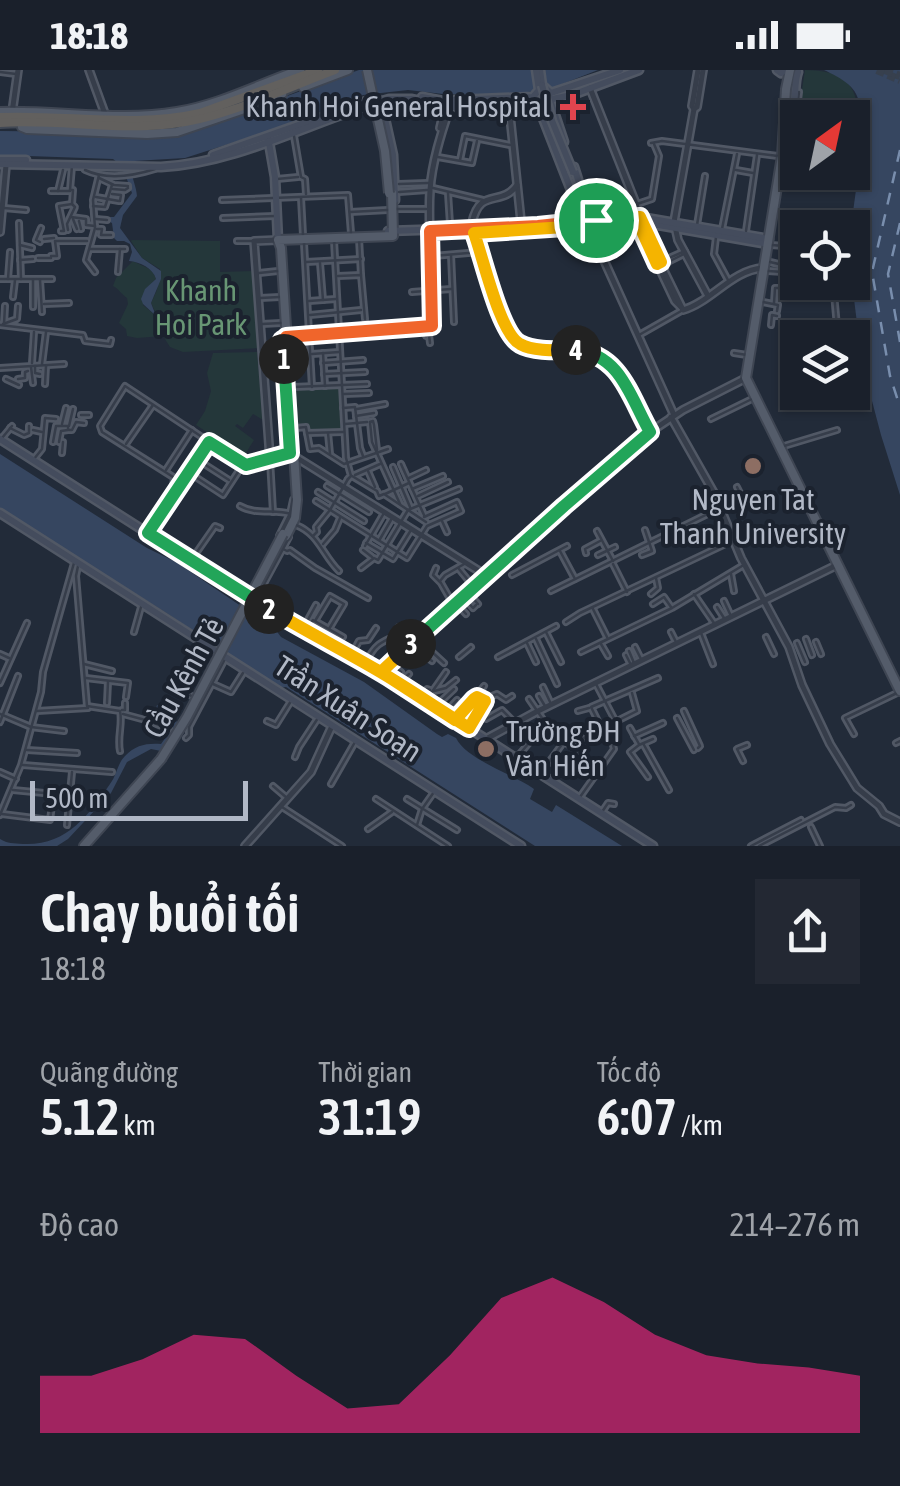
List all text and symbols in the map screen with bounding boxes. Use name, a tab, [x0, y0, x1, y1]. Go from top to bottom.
text: 18:18	[50, 14, 128, 57]
place label: Khanh Hoi General Hospital	[245, 89, 550, 123]
marker: Khanh Hoi General Hospital	[560, 94, 586, 120]
north arrow	[780, 100, 870, 190]
map controls	[780, 100, 870, 410]
pin	[554, 178, 639, 263]
icon: arrive	[569, 193, 624, 248]
button: locate	[780, 210, 870, 300]
park label: Khanh Hoi Park	[155, 273, 247, 341]
button: layers	[780, 320, 870, 410]
pin: 4	[551, 325, 601, 375]
pin: 1	[259, 334, 309, 384]
text: 4	[569, 334, 583, 366]
text: 1	[277, 343, 291, 375]
marker: Nguyen Tat Thanh University	[742, 455, 764, 477]
place label: Nguyen Tat Thanh University	[660, 482, 846, 550]
pin: 2	[244, 584, 294, 634]
text: 2	[262, 593, 276, 625]
street label: Cầu Kênh Tẻ	[136, 612, 230, 743]
pin: 3	[386, 619, 436, 669]
text: 3	[404, 628, 418, 660]
street label: Trần Xuân Soạn	[269, 648, 428, 768]
place label: Trường ĐH Văn Hiến	[506, 714, 621, 782]
marker: Trường ĐH Văn Hiến	[475, 738, 497, 760]
scale bar	[30, 776, 248, 820]
text: 500 m	[45, 782, 108, 814]
button: share	[755, 879, 860, 984]
text: Chạy buổi tối	[40, 881, 300, 944]
text: 18:18	[40, 950, 106, 987]
text: Quãng đường	[40, 1056, 178, 1088]
text: Thời gian	[318, 1056, 412, 1088]
text: Tốc độ	[597, 1056, 661, 1088]
text: 5.12	[40, 1088, 119, 1146]
text: 31:19	[318, 1088, 421, 1146]
text: 6:07	[597, 1088, 677, 1146]
text: km	[119, 1109, 156, 1141]
text: /km	[677, 1109, 723, 1141]
text: Độ cao	[40, 1206, 119, 1243]
text: 214–276 m	[730, 1206, 860, 1243]

